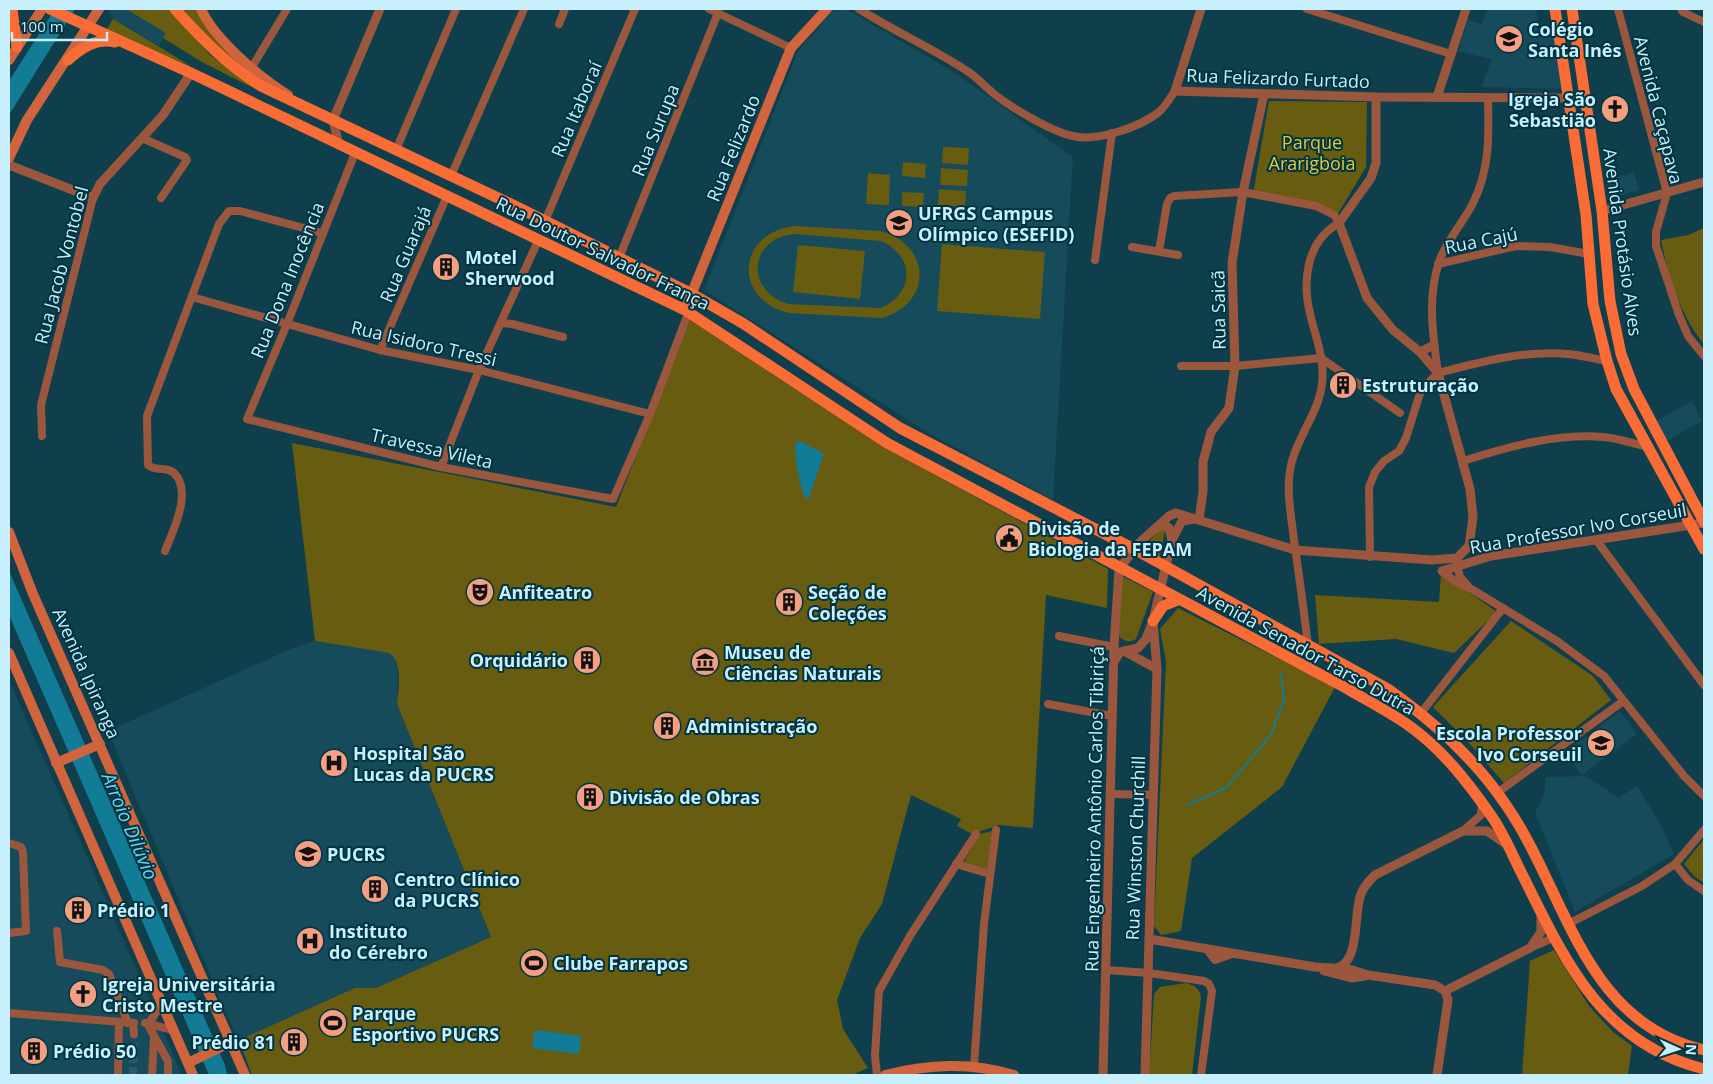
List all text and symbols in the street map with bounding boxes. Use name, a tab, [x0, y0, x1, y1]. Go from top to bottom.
scale bar	[12, 10, 108, 42]
text: 100 m	[20, 16, 64, 36]
place label: Colégio Santa Inês	[1528, 17, 1621, 62]
school or university icon: Colégio Santa Inês	[1494, 24, 1524, 54]
street label: Avenida Caçapava	[1629, 33, 1689, 187]
street label: Rua Itaboraí	[545, 57, 607, 161]
street label: Rua Felizardo Furtado	[1186, 63, 1370, 93]
street label: Rua Surupa	[626, 80, 684, 180]
place label: Igreja São Sebastião	[1508, 87, 1596, 132]
street label: Rua Felizardo	[701, 91, 765, 205]
church icon: Igreja São Sebastião	[1600, 94, 1630, 124]
park label: Parque Ararigboia	[1269, 130, 1355, 175]
street label: Avenida Protásio Alves	[1598, 147, 1648, 337]
street label: Rua Jacob Vontobel	[28, 184, 94, 346]
street label: Rua Doutor Salvador França	[492, 191, 714, 315]
street label: Rua Dona Inocência	[245, 198, 329, 362]
place label: UFRGS Campus Olímpico (ESEFID)	[918, 201, 1074, 246]
street label: Rua Guarajá	[374, 202, 436, 306]
school or university icon: UFRGS Campus Olímpico (ESEFID)	[884, 208, 914, 238]
street label: Rua Cajú	[1443, 221, 1519, 259]
place label: Motel Sherwood	[465, 245, 555, 290]
building icon: Motel Sherwood	[431, 252, 461, 282]
street label: Rua Saicã	[1205, 270, 1231, 350]
street label: Rua Isidoro Tressi	[349, 315, 499, 371]
building icon: Estruturação	[1328, 370, 1358, 400]
place label: Estruturação	[1362, 373, 1479, 397]
street label: Travessa Vileta	[369, 422, 495, 474]
street label: Rua Professor Ivo Corseuil	[1468, 497, 1688, 559]
place label: Divisão de Biologia da FEPAM	[1028, 516, 1192, 561]
public building icon: Divisão de Biologia da FEPAM	[994, 523, 1024, 553]
theatre icon: Anfiteatro	[465, 577, 495, 607]
place label: Anfiteatro	[499, 580, 592, 604]
place label: Seção de Coleções	[808, 580, 887, 625]
street label: Avenida Senador Tarso Dutra	[1193, 580, 1419, 720]
building icon: Seção de Coleções	[774, 587, 804, 617]
street label: Avenida Ipiranga	[47, 604, 127, 742]
place label: Museu de Ciências Naturais	[724, 640, 881, 685]
building icon: Orquidário	[572, 645, 602, 675]
street label: Rua Engenheiro Antônio Carlos Tibiriçá	[1079, 646, 1109, 972]
museum icon: Museu de Ciências Naturais	[690, 647, 720, 677]
place label: Orquidário	[470, 648, 568, 672]
building icon: Administração	[652, 711, 682, 741]
place label: Administração	[686, 714, 817, 738]
place label: Escola Professor Ivo Corseuil	[1436, 721, 1582, 766]
school or university icon: Escola Professor Ivo Corseuil	[1586, 728, 1616, 758]
place label: Hospital São Lucas da PUCRS	[353, 741, 494, 786]
hospital icon: Hospital São Lucas da PUCRS	[319, 748, 349, 778]
street label: Rua Winston Churchill	[1120, 755, 1150, 941]
water label: Arroio Dilúvio	[95, 766, 164, 884]
building icon: Divisão de Obras	[575, 782, 605, 812]
place label: Divisão de Obras	[609, 785, 760, 809]
school or university icon: PUCRS	[293, 839, 323, 869]
place label: PUCRS	[327, 842, 385, 866]
place label: Centro Clínico da PUCRS	[394, 867, 520, 912]
building icon: Centro Clínico da PUCRS	[360, 874, 390, 904]
building icon: Prédio 1	[63, 895, 93, 925]
place label: Prédio 1	[97, 898, 170, 922]
place label: Instituto do Cérebro	[329, 919, 428, 964]
hospital icon: Instituto do Cérebro	[295, 926, 325, 956]
sports icon: Clube Farrapos	[519, 948, 549, 978]
place label: Clube Farrapos	[553, 951, 688, 975]
place label: Igreja Universitária Cristo Mestre	[102, 972, 276, 1017]
church icon: Igreja Universitária Cristo Mestre	[68, 979, 98, 1009]
place label: Parque Esportivo PUCRS	[352, 1001, 499, 1046]
sports icon: Parque Esportivo PUCRS	[318, 1008, 348, 1038]
north arrow	[1653, 1024, 1703, 1074]
building icon: Prédio 81	[279, 1027, 309, 1057]
place label: Prédio 81	[192, 1030, 275, 1054]
building icon: Prédio 50	[19, 1036, 49, 1066]
place label: Prédio 50	[53, 1039, 136, 1063]
text: N	[1682, 1044, 1701, 1056]

